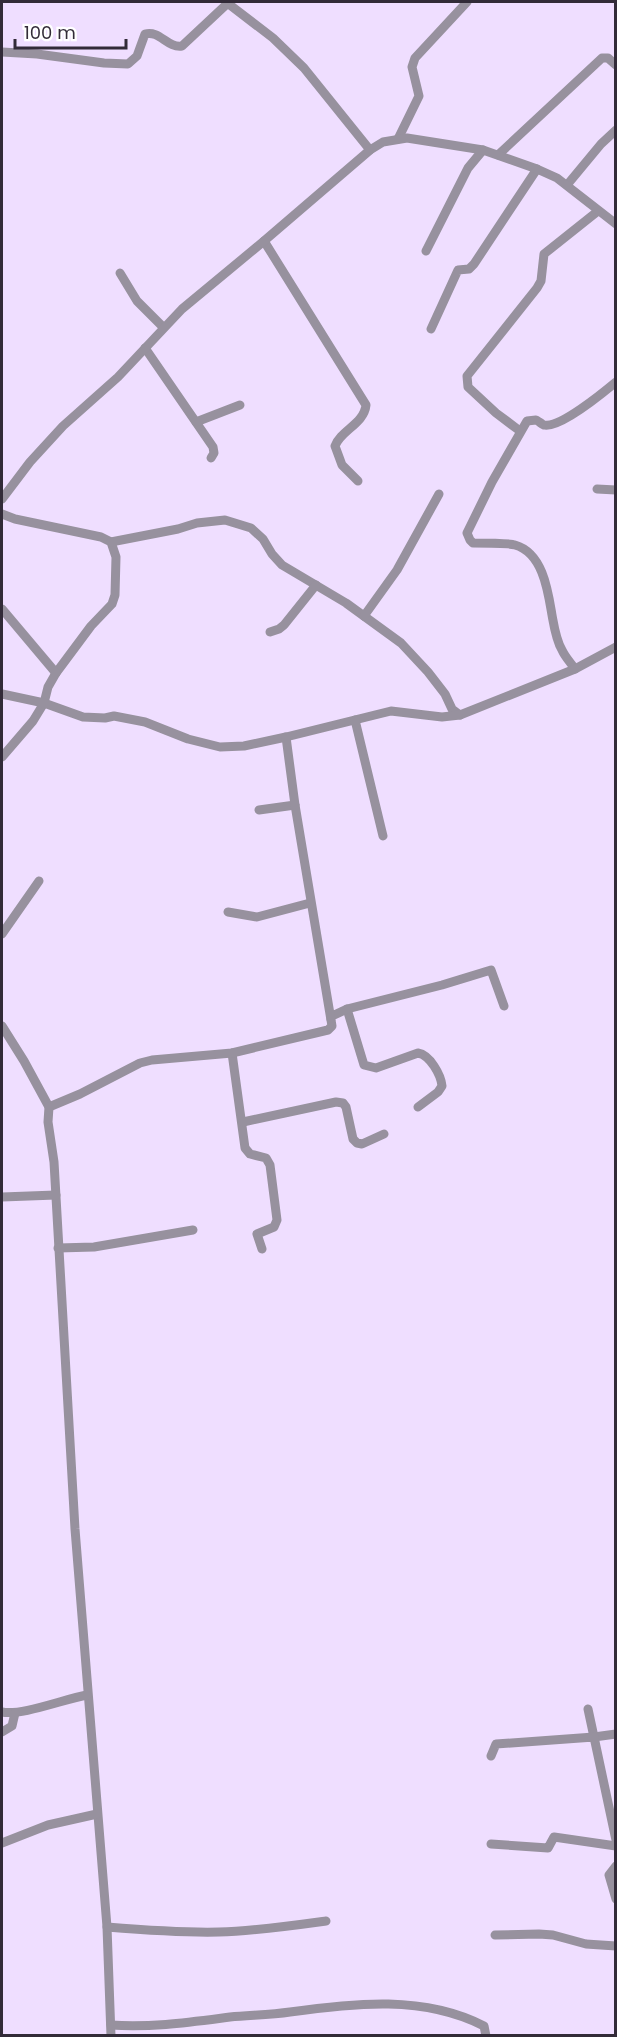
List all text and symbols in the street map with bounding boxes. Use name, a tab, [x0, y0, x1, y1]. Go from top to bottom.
scale bar	[15, 12, 126, 50]
text: 100 m	[24, 20, 76, 45]

